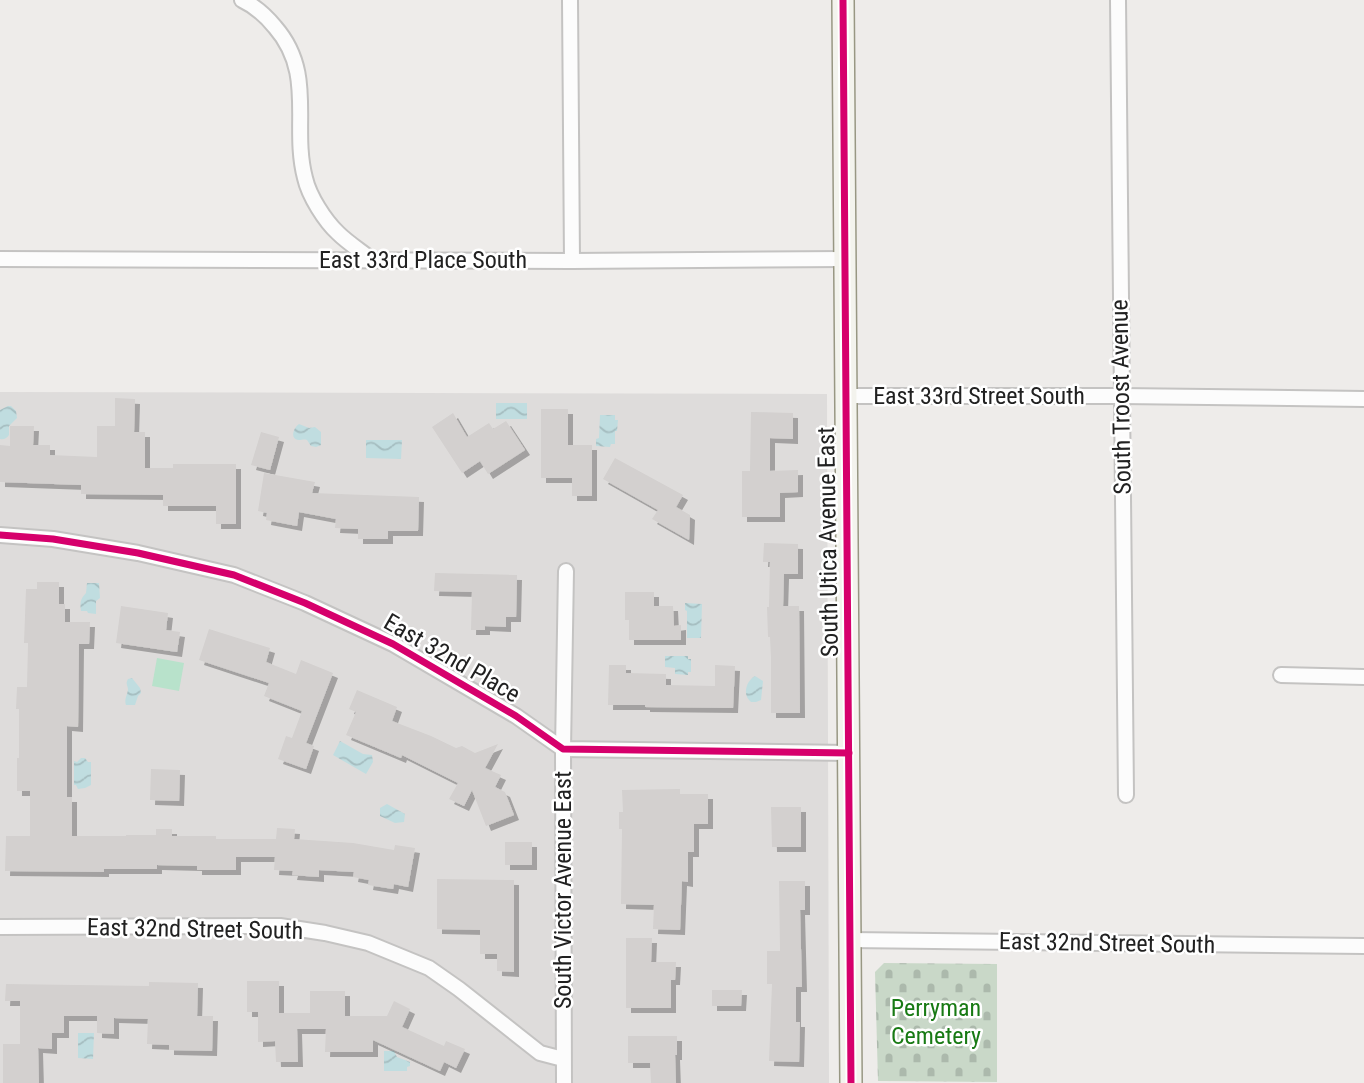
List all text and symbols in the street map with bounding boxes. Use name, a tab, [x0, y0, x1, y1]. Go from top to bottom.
street label: East 33rd Place South	[319, 246, 527, 274]
street label: South Troost Avenue	[1105, 299, 1137, 495]
street label: East 33rd Street South	[873, 382, 1085, 410]
street label: South Utica Avenue East	[812, 426, 844, 658]
street label: East 32nd Place	[379, 608, 525, 708]
street label: South Victor Avenue East	[549, 771, 577, 1009]
street label: East 32nd Street South	[87, 913, 303, 945]
street label: East 32nd Street South	[999, 927, 1215, 959]
park label: Perryman Cemetery	[891, 994, 981, 1050]

